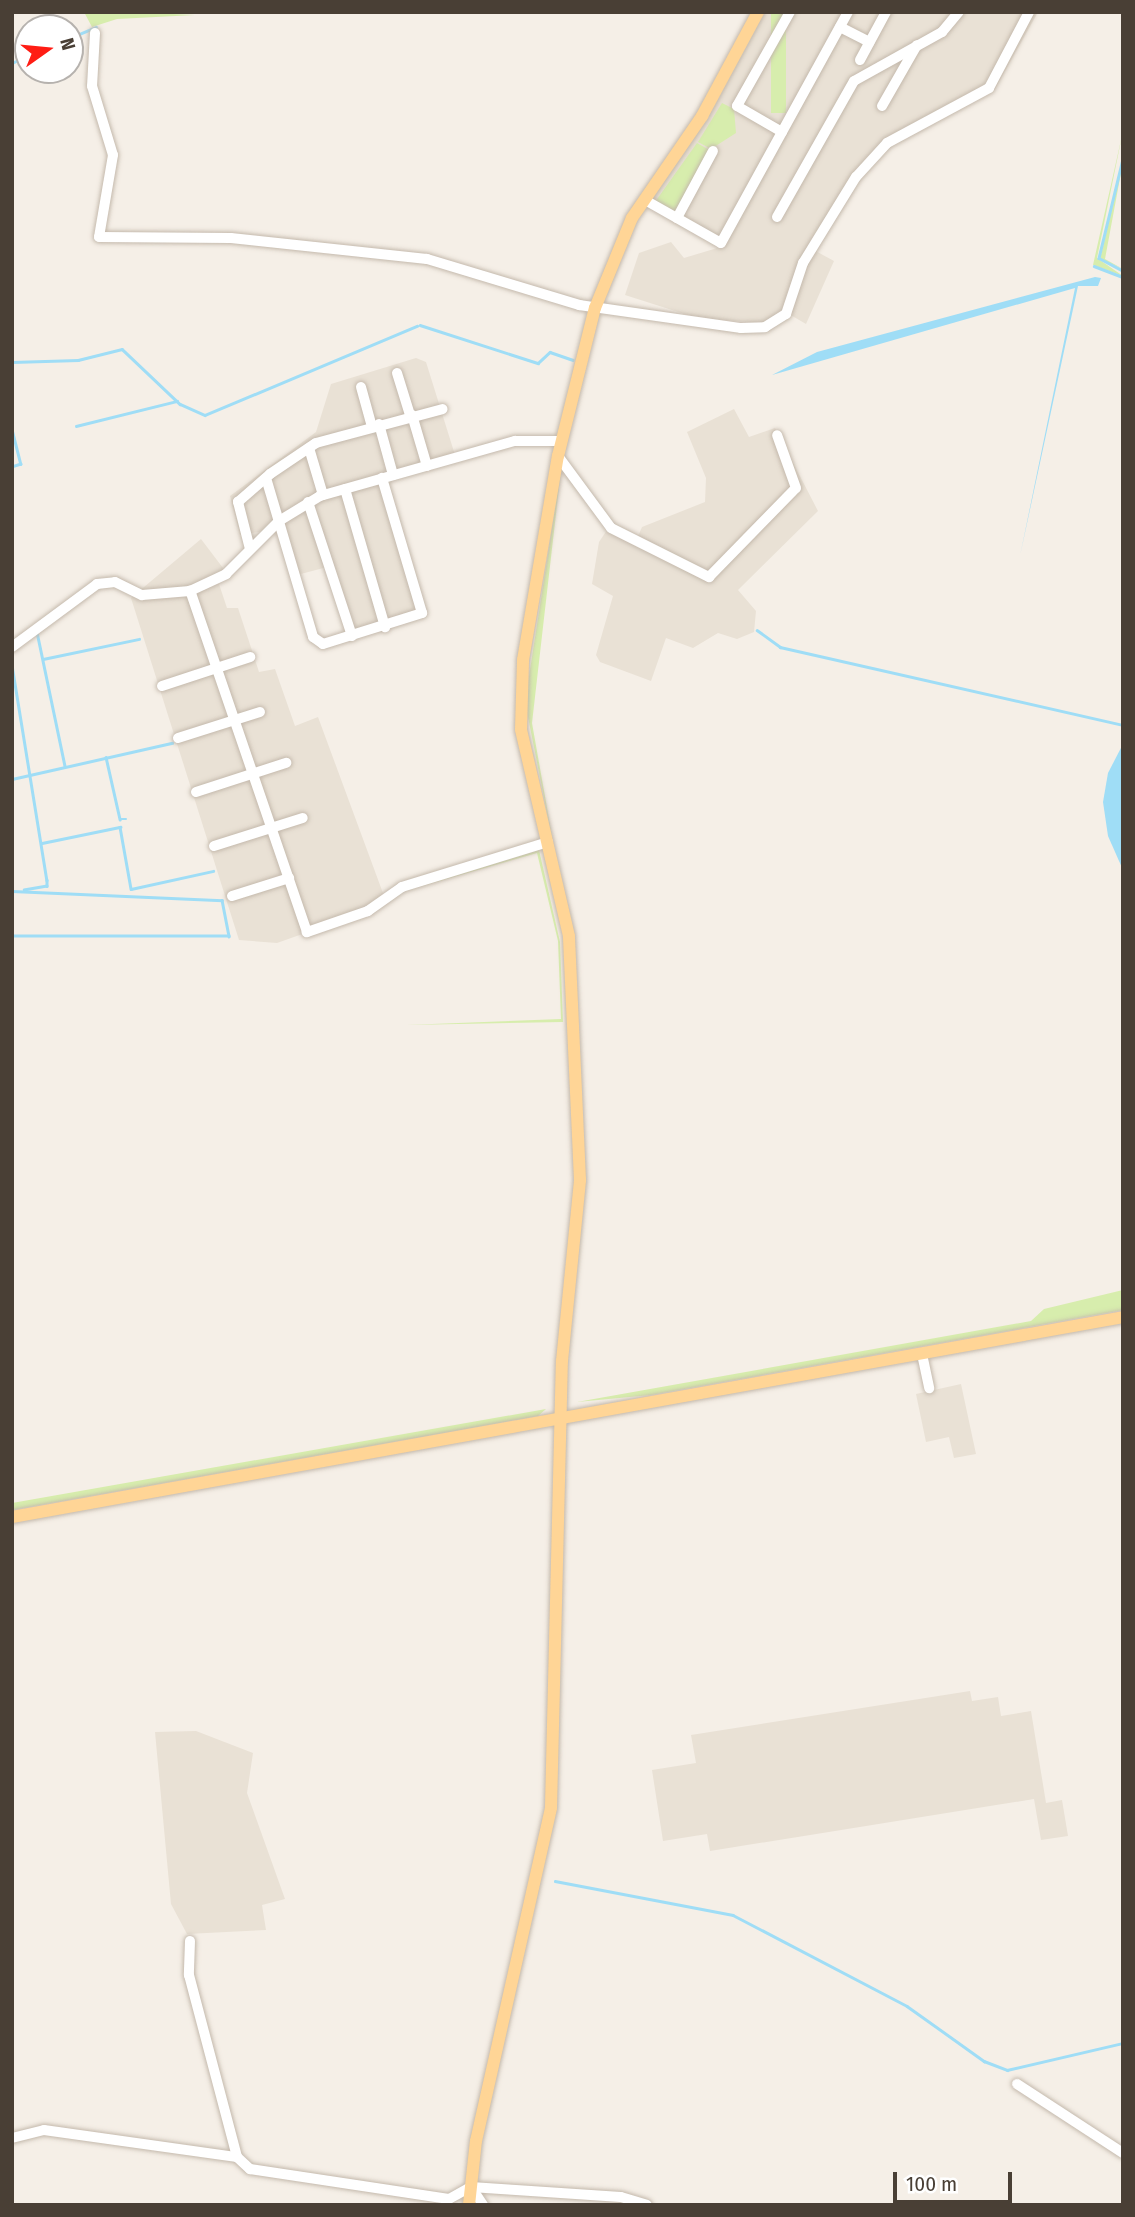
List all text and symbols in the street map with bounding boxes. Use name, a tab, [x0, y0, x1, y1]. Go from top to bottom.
north arrow	[14, 14, 84, 84]
text: N	[55, 35, 80, 52]
scale bar	[897, 2158, 1016, 2202]
text: 100 m	[906, 2171, 957, 2197]

